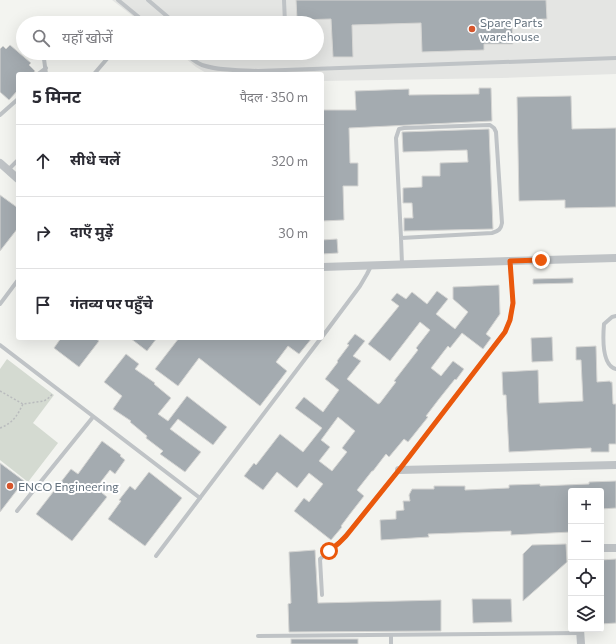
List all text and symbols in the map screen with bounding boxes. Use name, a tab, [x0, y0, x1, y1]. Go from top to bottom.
place label: Spare Parts warehouse	[480, 15, 543, 43]
search box	[16, 16, 324, 60]
marker: Spare Parts warehouse	[467, 24, 477, 34]
icon: search	[30, 27, 52, 49]
text: यहाँ खोजें	[62, 28, 113, 46]
text: 5 मिनट	[32, 86, 81, 107]
text: पैदल · 350 m	[240, 89, 308, 105]
icon: ahead	[32, 150, 54, 172]
text: सीधे चलें	[70, 150, 120, 168]
text: 320 m	[271, 153, 308, 169]
icon: right	[32, 222, 54, 244]
text: दाएँ मुड़ें	[70, 222, 113, 240]
text: 30 m	[278, 225, 308, 241]
route end	[532, 251, 550, 269]
icon: arrive	[32, 294, 54, 316]
text: गंतव्य पर पहुँचे	[70, 294, 153, 312]
place label: ENCO Engineering	[18, 479, 119, 493]
marker: ENCO Engineering	[5, 481, 15, 491]
map controls	[568, 488, 604, 632]
button: +	[568, 488, 604, 524]
button: −	[568, 524, 604, 560]
route start	[320, 542, 338, 560]
button: locate	[568, 560, 604, 596]
button: layers	[568, 596, 604, 632]

